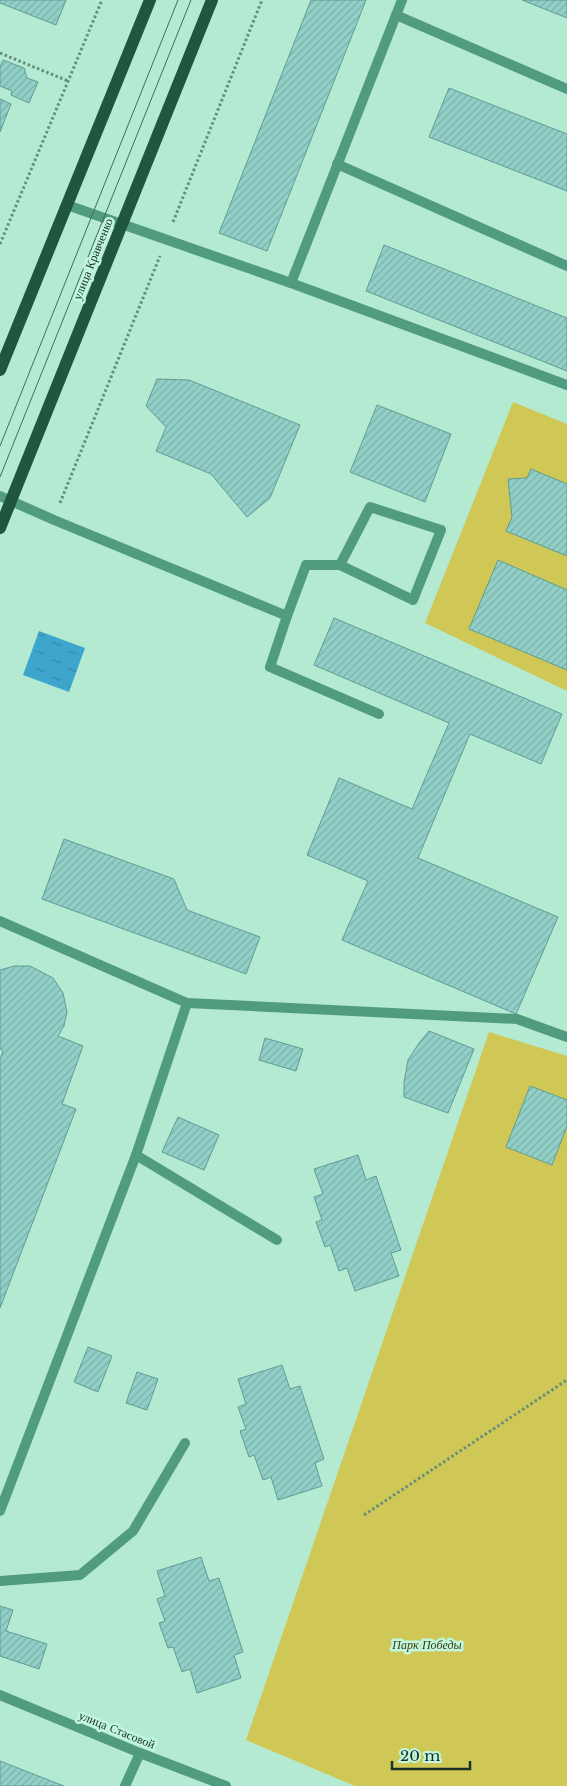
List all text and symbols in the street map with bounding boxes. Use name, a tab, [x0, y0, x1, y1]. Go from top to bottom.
street label: улица Кравченко	[69, 216, 116, 302]
park label: Парк Победы	[391, 1637, 462, 1652]
street label: улица Стасовой	[77, 1707, 158, 1752]
scale bar	[392, 1738, 470, 1770]
text: 20 m	[400, 1746, 440, 1765]

